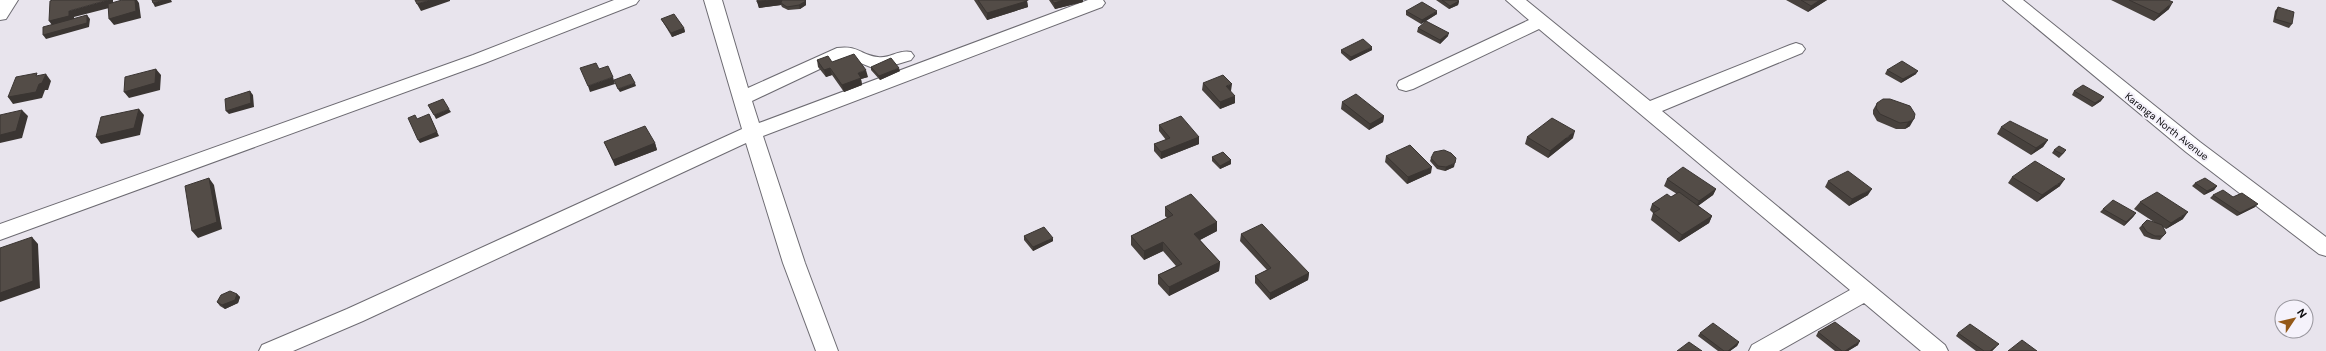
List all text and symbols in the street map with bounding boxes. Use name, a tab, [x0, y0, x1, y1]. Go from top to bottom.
street label: Karanga North Avenue	[2122, 90, 2211, 163]
north arrow	[2274, 299, 2314, 339]
text: N	[2294, 306, 2310, 321]

